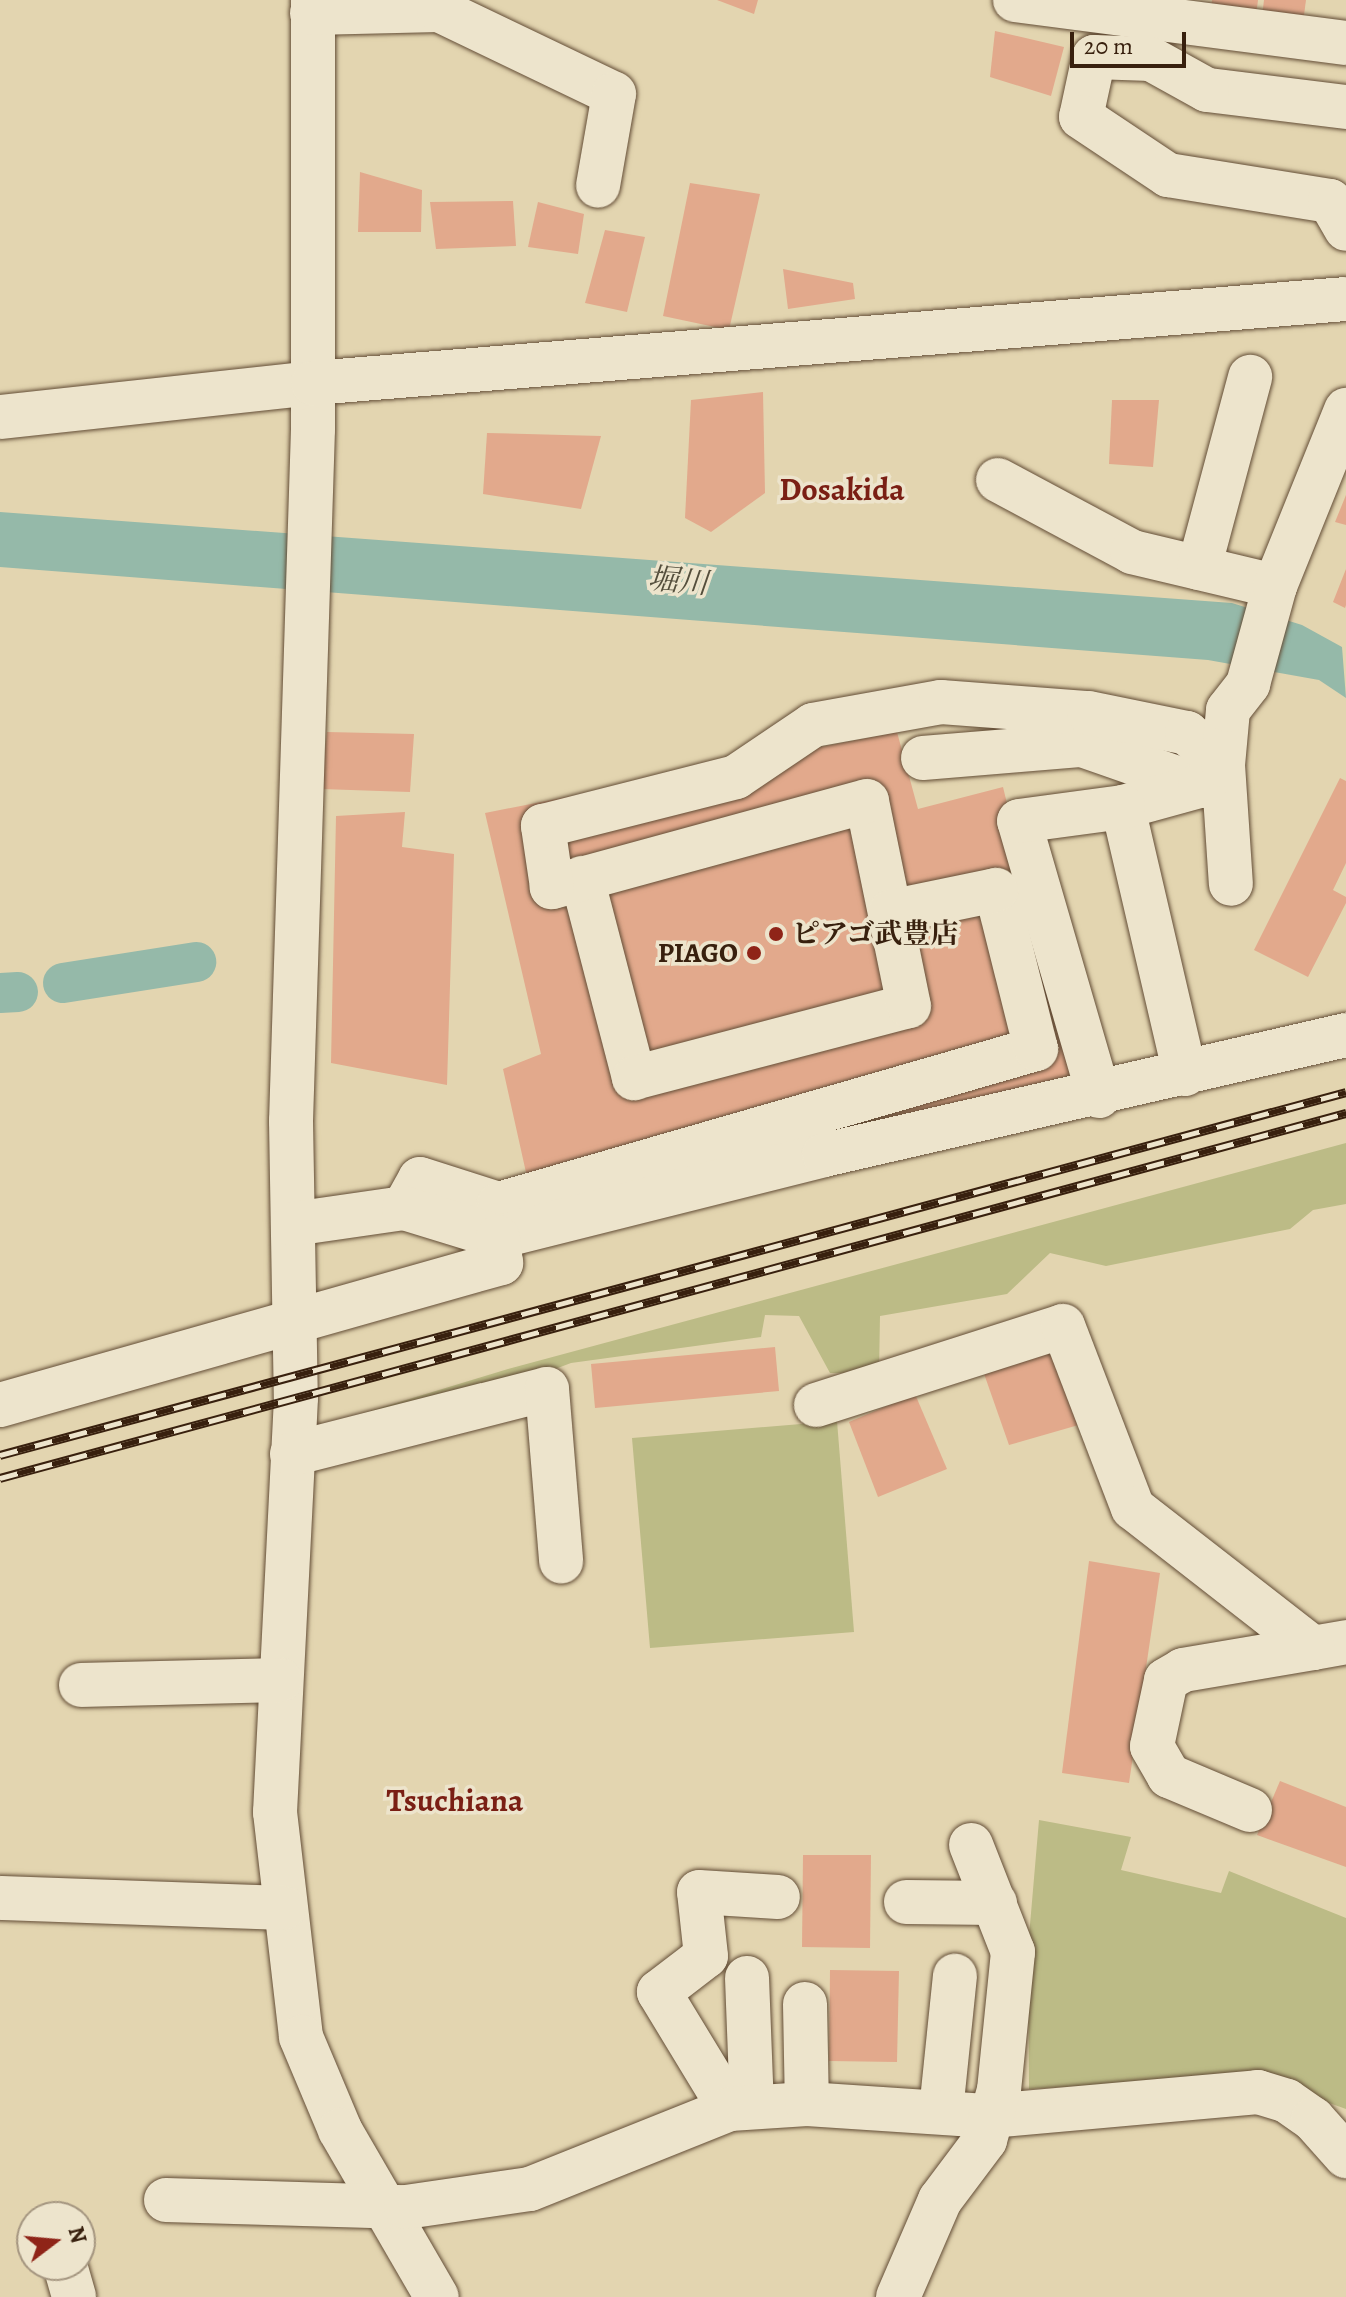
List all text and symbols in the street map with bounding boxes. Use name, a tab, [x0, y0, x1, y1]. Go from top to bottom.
scale bar	[1074, 16, 1190, 66]
text: 20 m	[1084, 30, 1133, 62]
district label: Dosakida	[779, 470, 905, 508]
water label: 堀川	[647, 560, 709, 602]
place label: ピアゴ武豊店	[792, 917, 960, 951]
marker: ピアゴ武豊店	[767, 925, 785, 943]
place label: PIAGO	[658, 936, 738, 970]
marker: PIAGO	[745, 944, 763, 962]
district label: Tsuchiana	[386, 1781, 524, 1819]
north arrow	[16, 2201, 96, 2281]
text: N	[61, 2223, 94, 2247]

